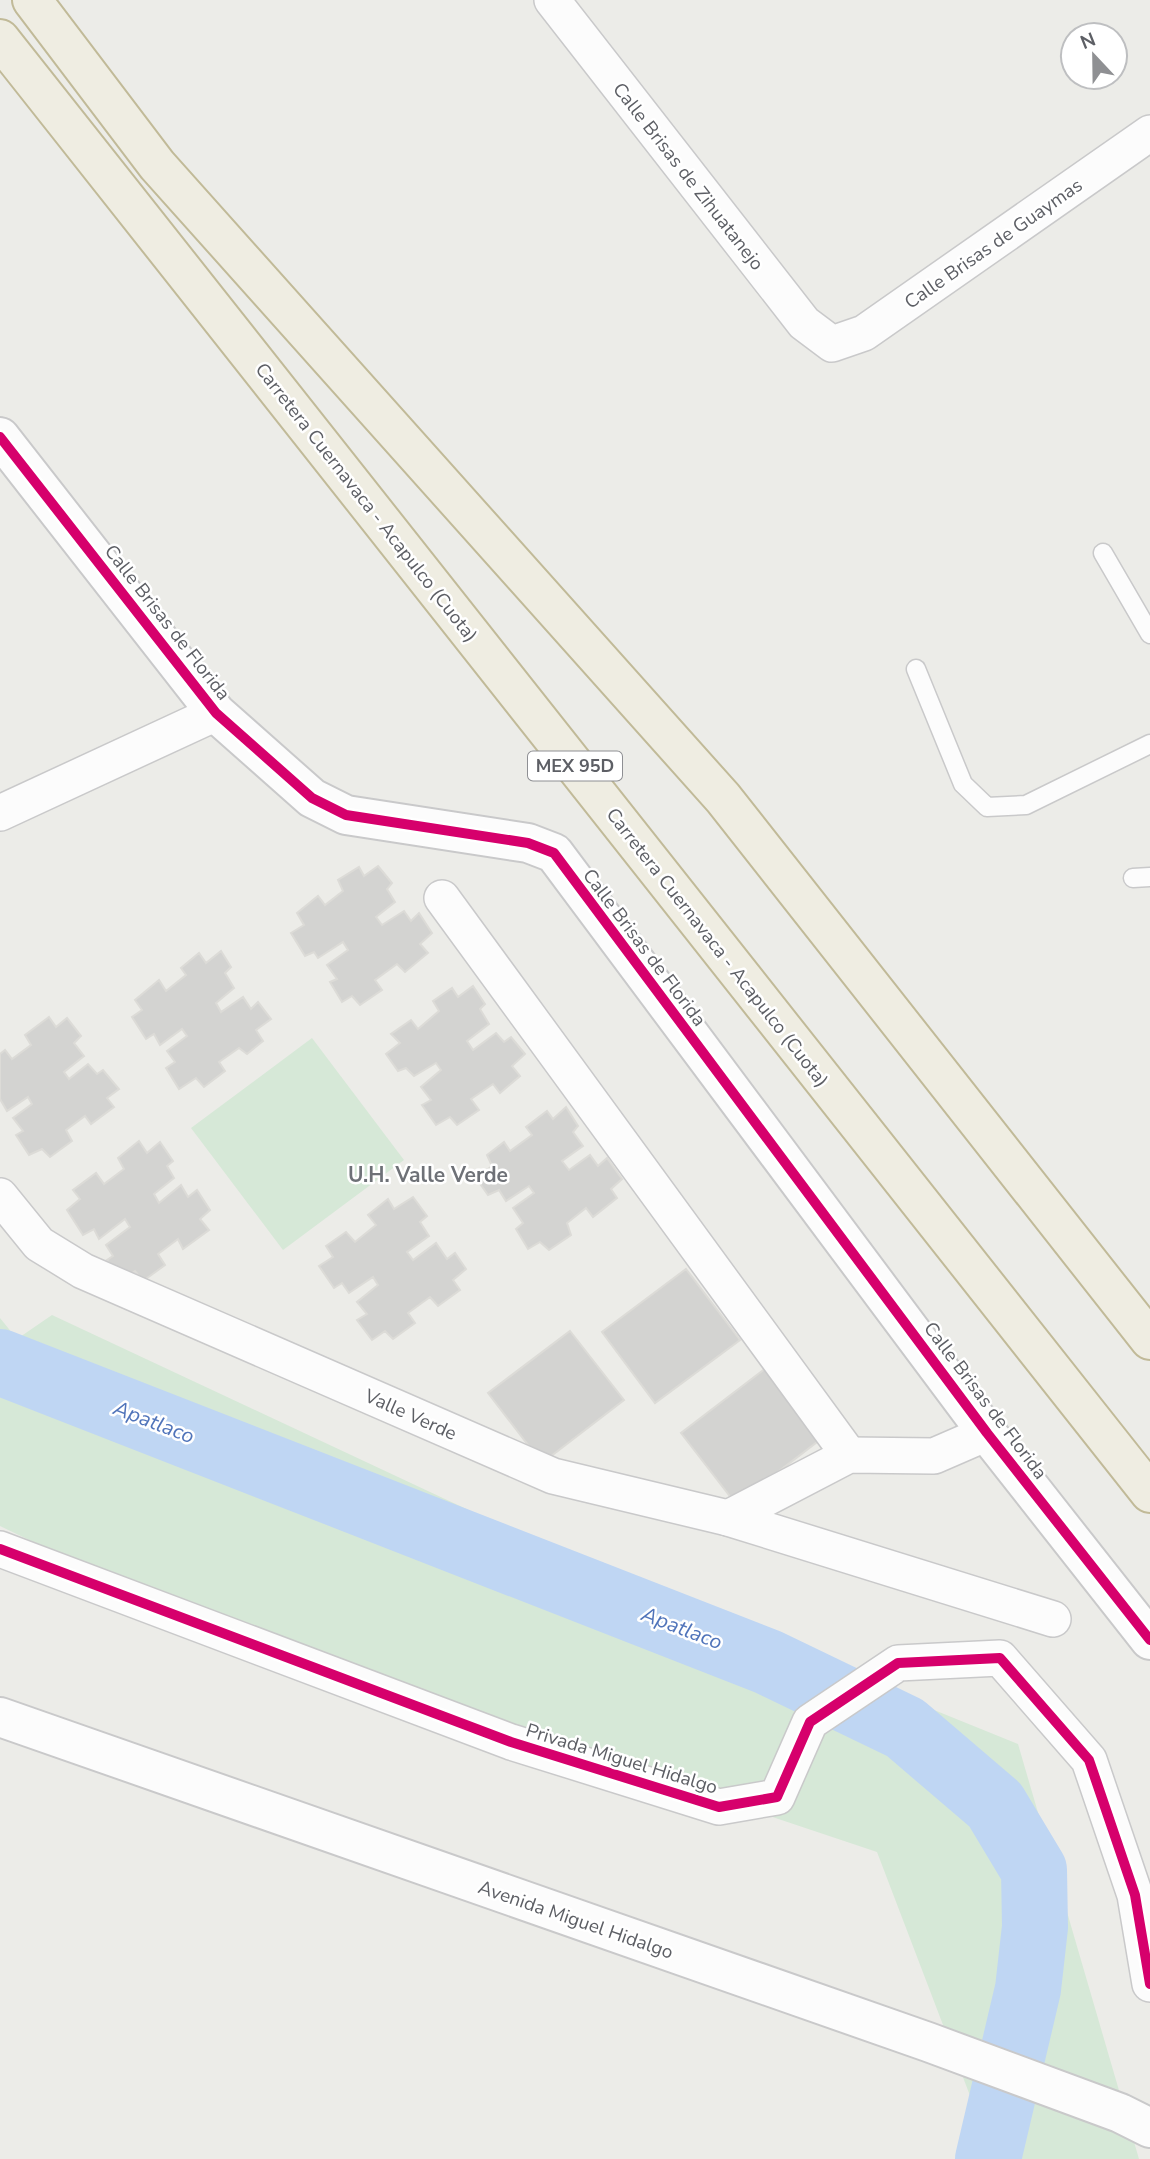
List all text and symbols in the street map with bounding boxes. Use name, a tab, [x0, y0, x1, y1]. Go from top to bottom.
north arrow	[1059, 21, 1129, 91]
text: N	[1077, 26, 1099, 56]
street label: Calle Brisas de Zihuatanejo	[607, 77, 770, 276]
street label: Calle Brisas de Guaymas	[899, 172, 1088, 315]
street label: Carretera Cuernavaca - Acapulco (Cuota)	[249, 358, 484, 648]
street label: Calle Brisas de Florida	[98, 539, 236, 706]
road number: MEX 95D	[528, 752, 622, 780]
street label: Carretera Cuernavaca - Acapulco (Cuota)	[600, 803, 835, 1093]
street label: Calle Brisas de Florida	[576, 864, 712, 1032]
district label: U.H. Valle Verde	[348, 1161, 508, 1189]
street label: Calle Brisas de Florida	[917, 1317, 1053, 1485]
street label: Valle Verde	[360, 1383, 461, 1447]
water label: Apatlaco	[109, 1393, 198, 1450]
water label: Apatlaco	[637, 1599, 726, 1656]
street label: Privada Miguel Hidalgo	[523, 1717, 721, 1800]
street label: Avenida Miguel Hidalgo	[475, 1874, 677, 1966]

